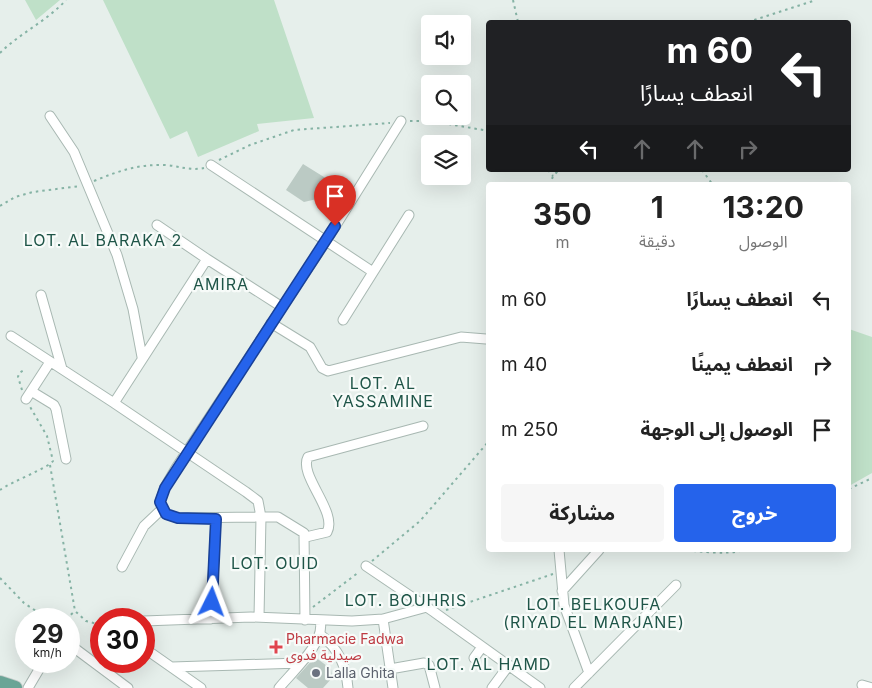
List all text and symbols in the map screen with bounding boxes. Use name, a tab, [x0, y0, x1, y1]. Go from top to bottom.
map controls	[421, 15, 471, 185]
button: sound	[421, 15, 471, 65]
text: 60 m	[666, 29, 753, 71]
icon: left	[771, 40, 836, 105]
button: search	[421, 75, 471, 125]
text: انعطف يسارًا	[640, 80, 753, 106]
button: layers	[421, 135, 471, 185]
icon: left	[575, 135, 603, 163]
icon: ahead	[628, 135, 656, 163]
icon: ahead	[681, 135, 709, 163]
icon: right	[734, 135, 762, 163]
pin	[314, 175, 356, 226]
icon: arrive	[321, 182, 349, 210]
text: 1	[651, 189, 664, 225]
text: 13:20	[722, 189, 804, 225]
text: 350	[533, 196, 592, 232]
district label: LOT. AL BARAKA 2	[24, 230, 182, 250]
text: دقيقة	[639, 231, 675, 251]
text: الوصول	[739, 231, 788, 251]
text: m	[555, 232, 569, 252]
district label: AMIRA	[193, 274, 249, 294]
icon: left	[808, 286, 836, 314]
text: 60 m	[501, 288, 547, 311]
text: انعطف يسارًا	[686, 288, 793, 311]
icon: right	[808, 351, 836, 379]
text: 40 m	[501, 353, 547, 376]
text: انعطف يمينًا	[691, 353, 793, 376]
district label: LOT. AL YASSAMINE	[332, 373, 434, 411]
icon: arrive	[808, 416, 836, 444]
text: 250 m	[501, 418, 558, 441]
text: الوصول إلى الوجهة	[641, 418, 793, 441]
button: مشاركة	[501, 484, 664, 542]
button: خروج	[674, 484, 836, 542]
district label: LOT. OUID	[231, 553, 319, 573]
position arrow	[185, 575, 237, 627]
district label: LOT. BOUHRIS	[345, 590, 467, 610]
district label: LOT. BELKOUFA (RIYAD EL MARJANE)	[503, 594, 685, 632]
speed limit sign: 30	[90, 608, 155, 673]
text: 29	[32, 619, 63, 649]
place label: Pharmacie Fadwa صيدلية فدوى	[286, 630, 404, 664]
marker: Pharmacie Fadwa صيدلية فدوى	[270, 641, 282, 653]
text: km/h	[33, 645, 62, 660]
district label: LOT. AL HAMD	[427, 654, 551, 674]
place label: Lalla Ghita	[326, 664, 395, 681]
marker: Lalla Ghita	[310, 667, 322, 679]

